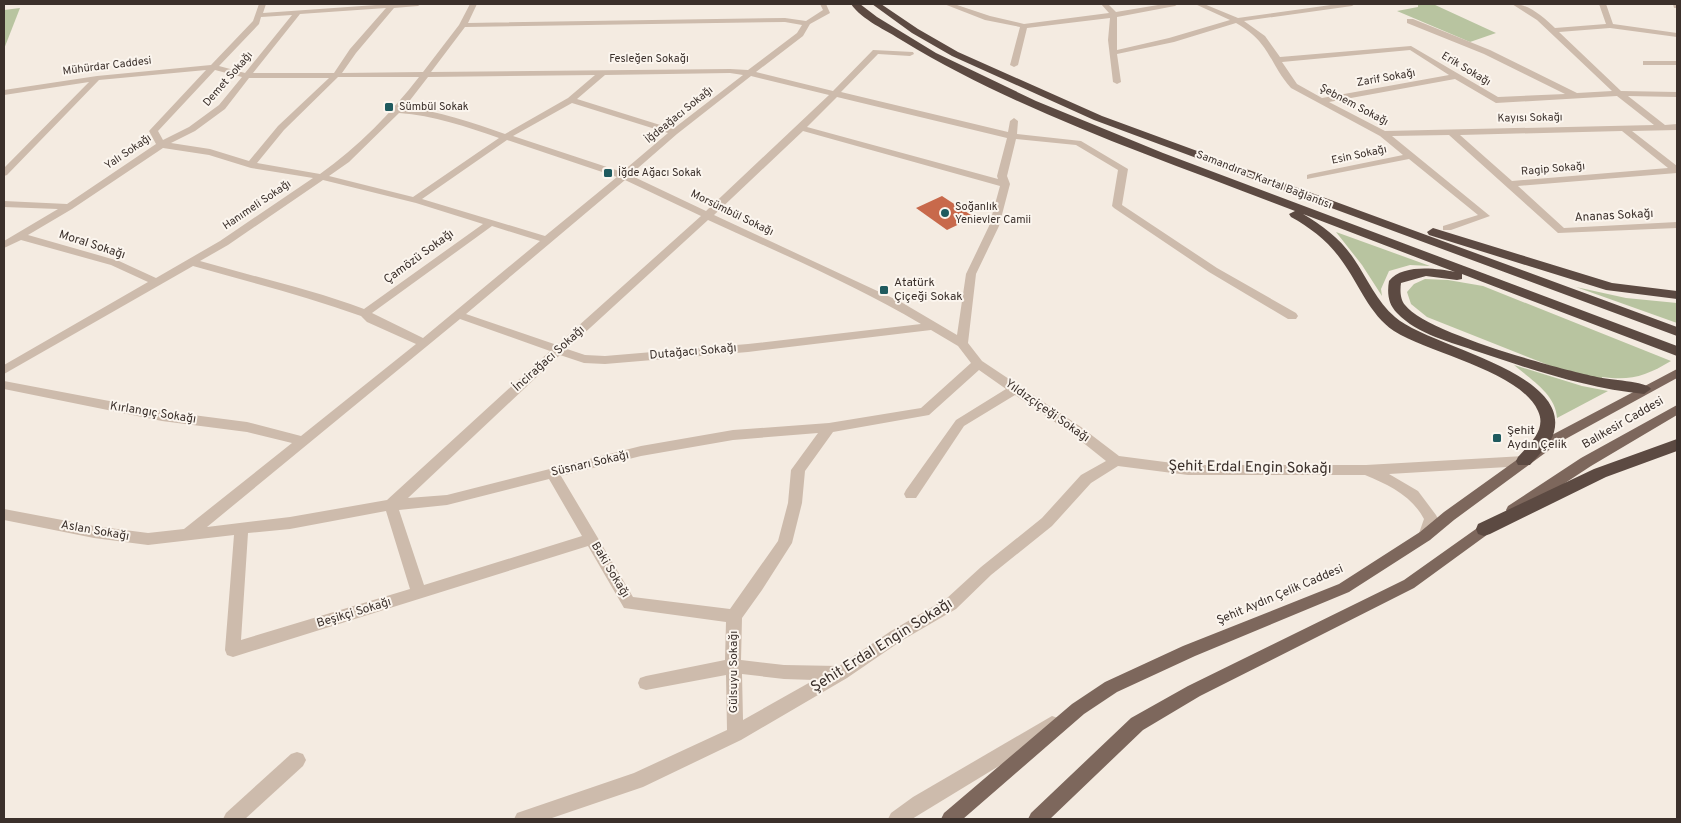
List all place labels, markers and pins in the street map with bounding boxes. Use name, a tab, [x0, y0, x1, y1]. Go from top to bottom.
place label: Sümbül Sokak	[399, 100, 469, 114]
marker: Sümbül Sokak	[383, 101, 395, 113]
place label: İğde Ağacı Sokak	[618, 165, 702, 180]
marker: İğde Ağacı Sokak	[602, 167, 614, 179]
place label: Soğanlık Yenievler Camii	[955, 200, 1031, 227]
marker: Soğanlık Yenievler Camii	[939, 207, 951, 219]
place label: Atatürk Çiçeği Sokak	[894, 275, 963, 305]
marker: Atatürk Çiçeği Sokak	[878, 284, 890, 296]
place label: Şehit Aydın Çelik	[1507, 423, 1567, 453]
marker: Şehit Aydın Çelik	[1491, 432, 1503, 444]

